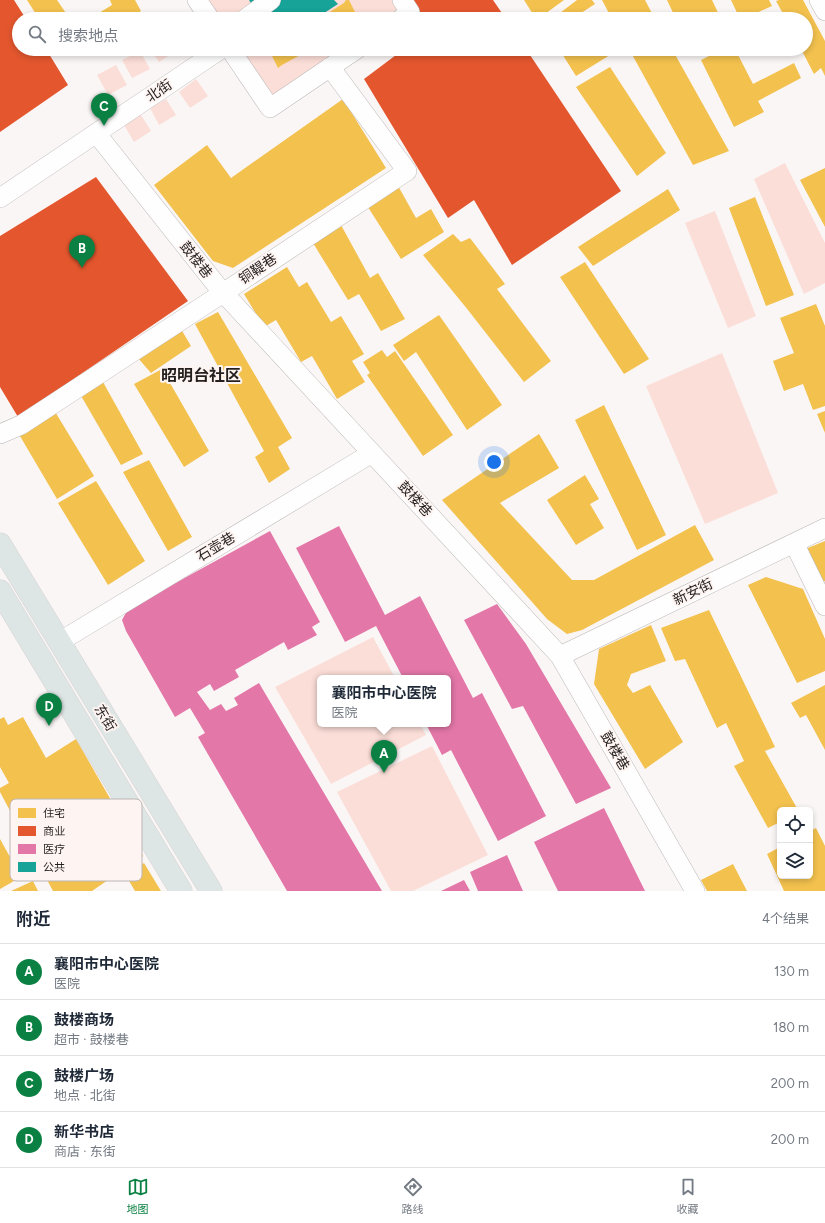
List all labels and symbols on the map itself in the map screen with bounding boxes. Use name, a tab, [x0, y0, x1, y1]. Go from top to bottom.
street label: 北街	[143, 76, 175, 106]
pin: C	[91, 93, 117, 126]
pin: B	[69, 235, 95, 268]
street label: 鼓楼巷	[176, 238, 216, 282]
street label: 铜鞮巷	[236, 250, 280, 288]
district label: 昭明台社区	[161, 366, 241, 385]
your location	[484, 452, 504, 472]
street label: 鼓楼巷	[394, 478, 436, 520]
street label: 石壶巷	[194, 529, 238, 565]
street label: 新安街	[670, 575, 716, 609]
pin: D	[36, 693, 62, 726]
street label: 东街	[91, 702, 119, 734]
street label: 鼓楼巷	[597, 729, 633, 773]
pin: A	[371, 740, 397, 773]
legend	[10, 799, 142, 881]
text: 住宅	[43, 807, 65, 820]
text: 商业	[43, 825, 65, 838]
text: 医疗	[43, 843, 65, 856]
text: 公共	[43, 861, 65, 874]

